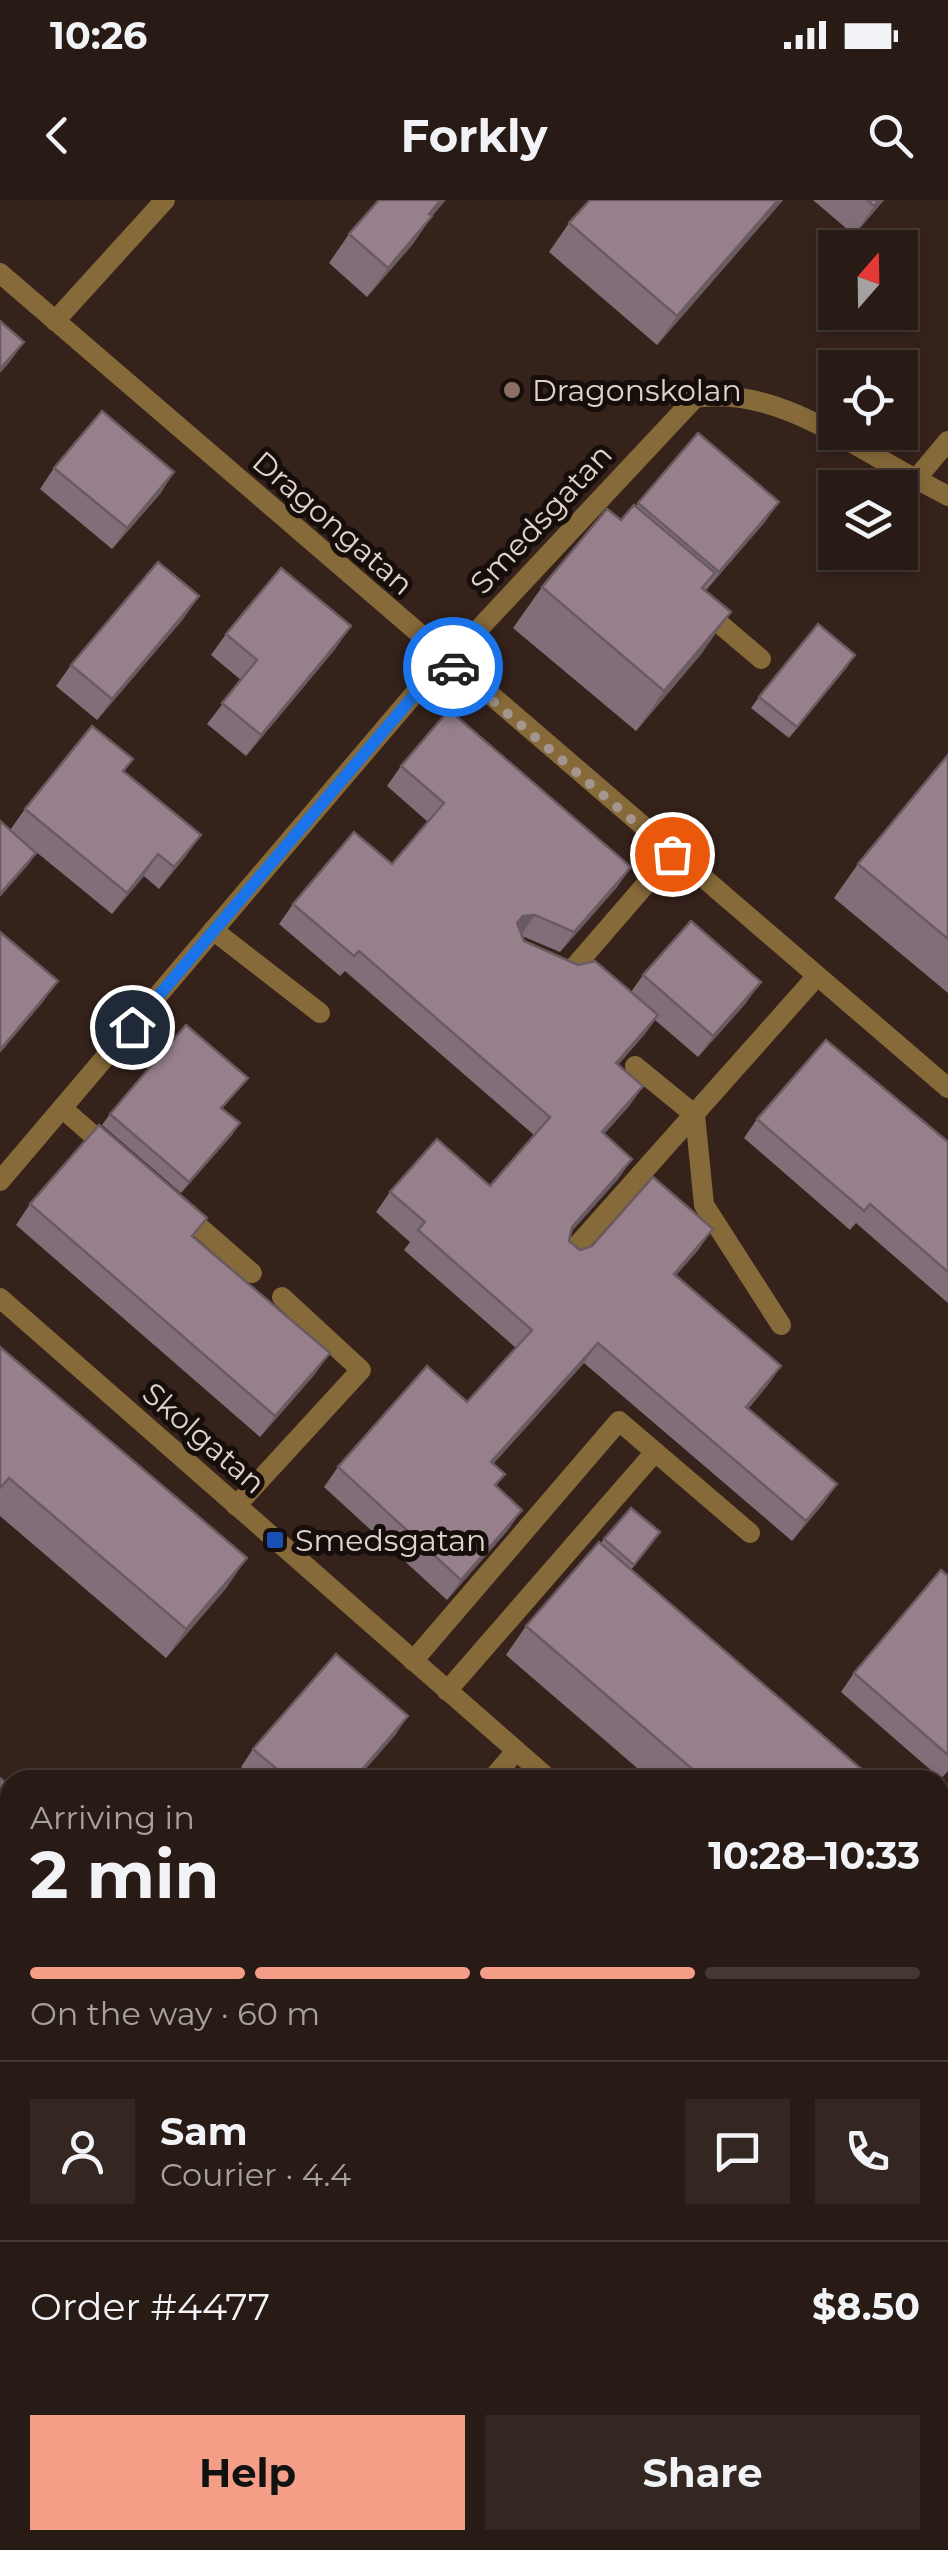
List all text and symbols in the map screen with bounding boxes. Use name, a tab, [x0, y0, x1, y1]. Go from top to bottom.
text: 10:26	[50, 12, 147, 59]
icon: back	[30, 108, 85, 163]
text: Forkly	[401, 108, 547, 163]
icon: search	[863, 108, 918, 163]
north arrow	[818, 230, 918, 330]
map controls	[818, 230, 918, 570]
button: locate	[818, 350, 918, 450]
place label: Dragonskolan	[532, 372, 742, 409]
marker: Dragonskolan	[501, 379, 523, 401]
street label: Smedsgatan	[462, 436, 620, 602]
street label: Dragongatan	[245, 443, 421, 603]
button: layers	[818, 470, 918, 570]
courier	[403, 617, 503, 717]
icon: car	[426, 640, 481, 695]
pin	[630, 812, 715, 897]
icon: bag	[645, 827, 700, 882]
pin	[90, 985, 175, 1070]
icon: home	[105, 1000, 160, 1055]
street label: Skolgatan	[135, 1375, 273, 1501]
place label: Smedsgatan	[295, 1522, 486, 1559]
marker: Smedsgatan	[264, 1529, 286, 1551]
text: Arriving in	[30, 1798, 195, 1837]
text: 10:28–10:33	[708, 1832, 920, 1879]
text: 2 min	[30, 1835, 219, 1914]
text: On the way · 60 m	[30, 1994, 320, 2033]
button: person	[30, 2099, 135, 2204]
button: chat	[685, 2099, 790, 2204]
button: phone	[815, 2099, 920, 2204]
text: Sam	[160, 2108, 248, 2155]
text: Courier · 4.4	[160, 2155, 351, 2194]
text: Order #4477	[30, 2283, 270, 2330]
text: $8.50	[812, 2283, 920, 2330]
button: Help	[30, 2415, 465, 2530]
button: Share	[485, 2415, 920, 2530]

